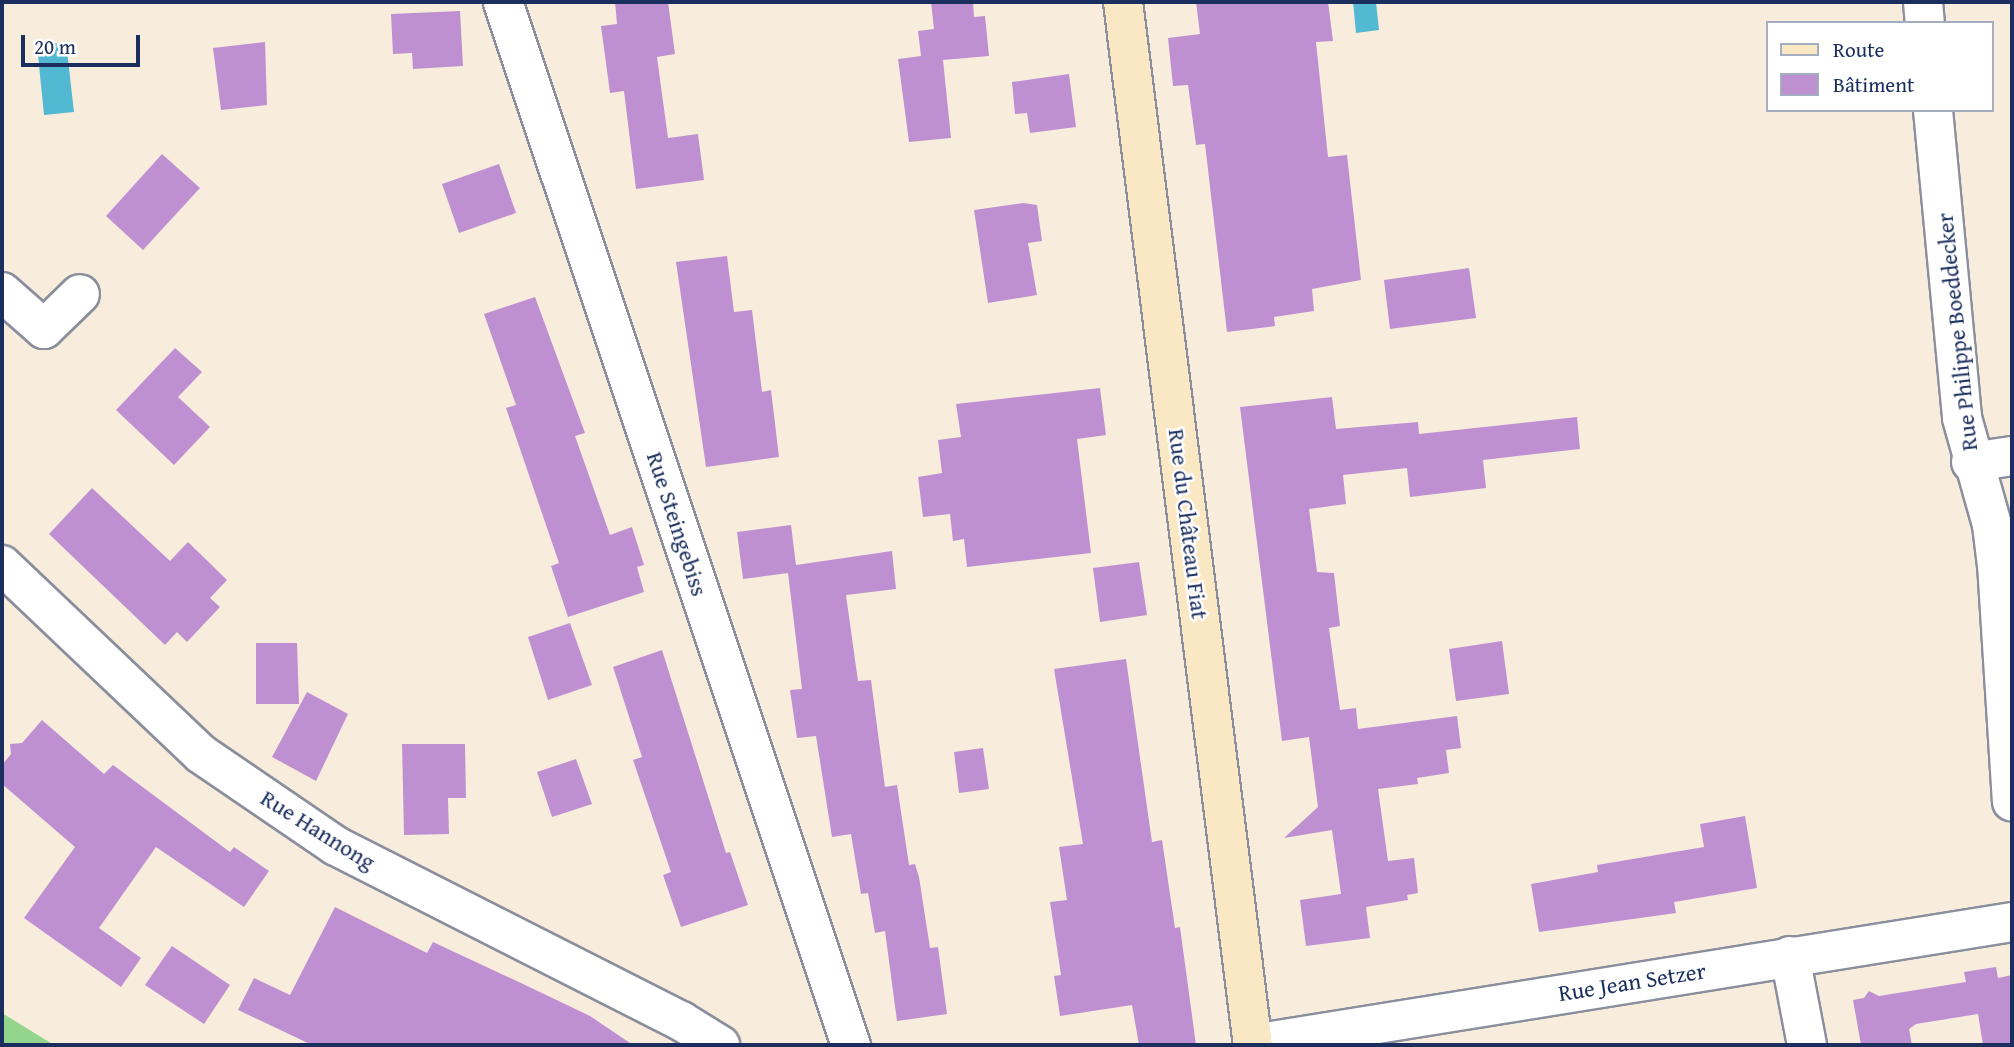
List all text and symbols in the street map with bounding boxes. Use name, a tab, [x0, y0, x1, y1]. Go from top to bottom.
scale bar	[24, 21, 144, 65]
legend	[1766, 21, 1993, 112]
text: 20 m	[34, 31, 76, 62]
text: Route	[1833, 34, 1884, 65]
text: Bâtiment	[1833, 69, 1914, 100]
street label: Rue Philippe Boeddecker	[1931, 212, 1983, 452]
street label: Rue du Château Fiat	[1163, 427, 1213, 621]
street label: Rue Steingebiss	[641, 448, 713, 600]
street label: Rue Hannong	[256, 784, 380, 876]
street label: Rue Jean Setzer	[1556, 957, 1708, 1007]

